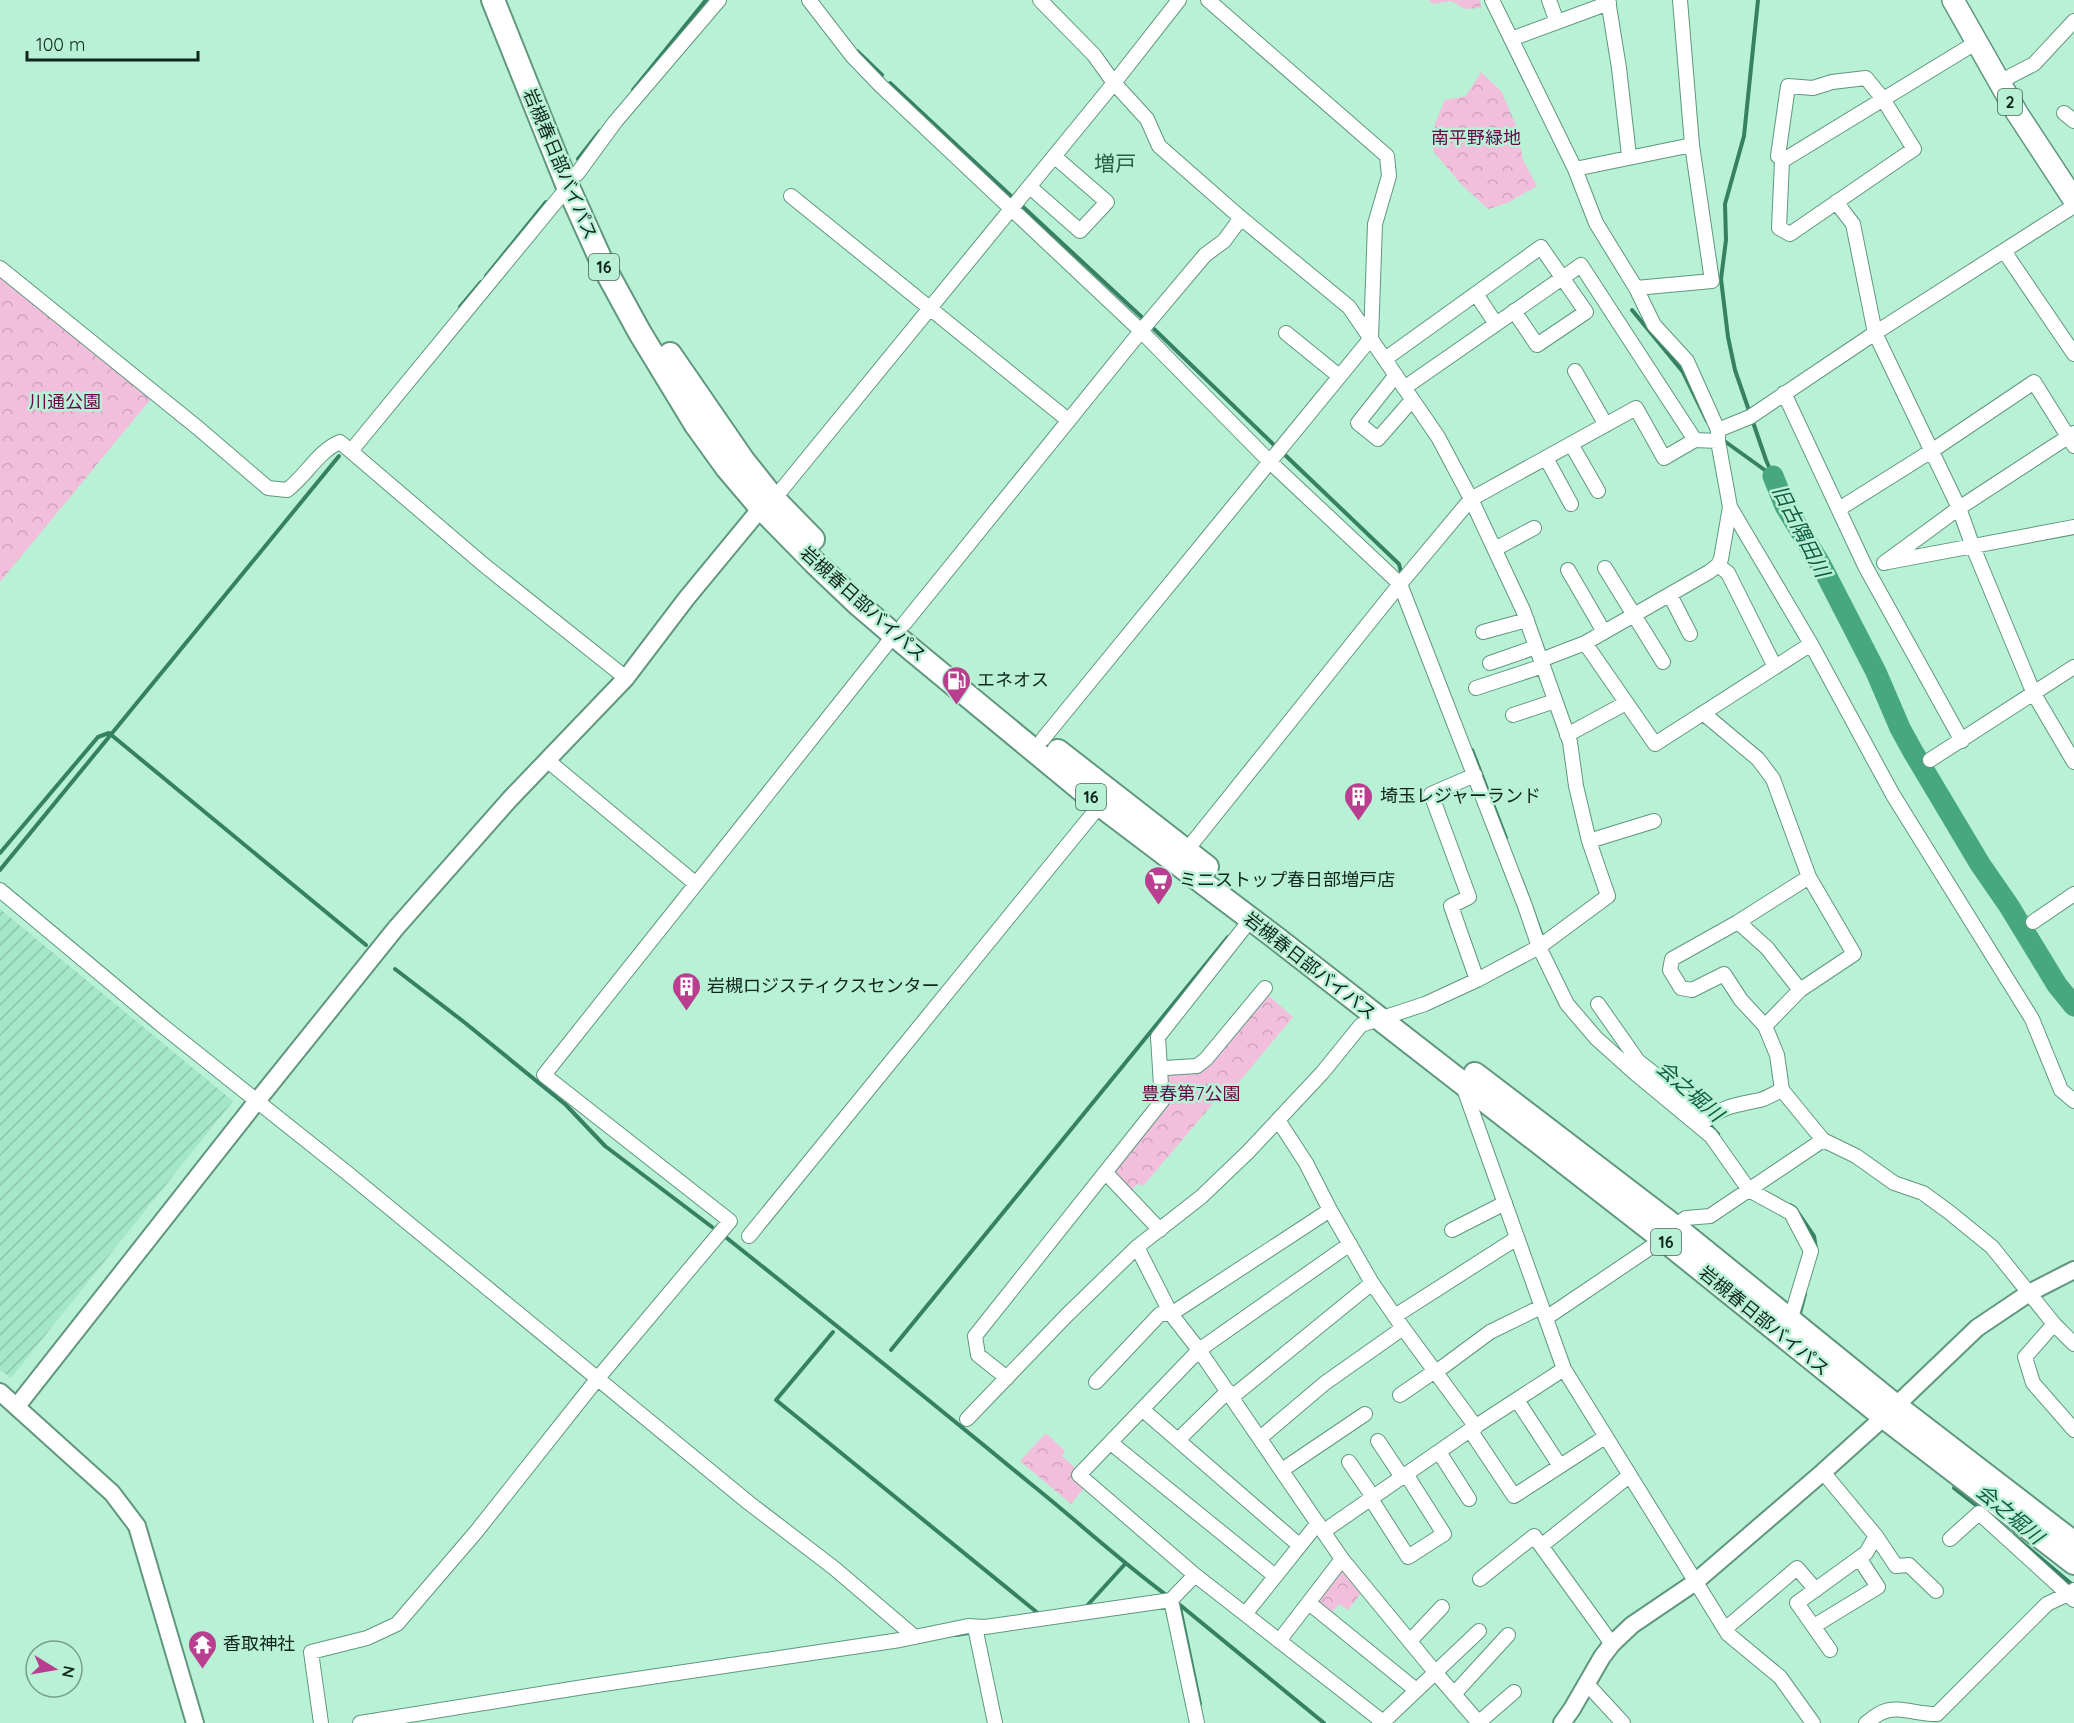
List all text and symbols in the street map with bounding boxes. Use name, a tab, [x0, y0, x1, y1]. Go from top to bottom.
scale bar	[27, 24, 198, 62]
text: 100 m	[36, 33, 85, 56]
street label: 岩槻春日部バイパス	[518, 85, 603, 243]
road number: 2	[1998, 89, 2022, 115]
park label: 南平野緑地	[1431, 126, 1521, 149]
district label: 増戸	[1094, 150, 1136, 176]
road number: 16	[589, 254, 619, 280]
park label: 川通公園	[29, 390, 101, 413]
water label: 旧古隅田川	[1768, 481, 1836, 583]
street label: 岩槻春日部バイパス	[796, 541, 931, 666]
fuel station icon: エネオス	[940, 664, 972, 706]
place label: エネオス	[977, 668, 1049, 691]
building icon: 埼玉レジャーランド	[1343, 780, 1375, 822]
road number: 16	[1076, 784, 1106, 810]
place label: 埼玉レジャーランド	[1380, 784, 1541, 807]
supermarket icon: ミニストップ春日部増戸店	[1142, 864, 1174, 906]
place label: ミニストップ春日部増戸店	[1179, 868, 1395, 891]
street label: 岩槻春日部バイパス	[1240, 907, 1381, 1024]
building icon: 岩槻ロジスティクスセンター	[670, 970, 702, 1012]
place label: 岩槻ロジスティクスセンター	[707, 974, 939, 997]
water label: 会之堀川	[1652, 1055, 1730, 1128]
park label: 豊春第7公園	[1141, 1082, 1241, 1105]
road number: 16	[1651, 1229, 1681, 1255]
street label: 岩槻春日部バイパス	[1694, 1261, 1834, 1380]
water label: 会之堀川	[1972, 1478, 2051, 1550]
temple icon: 香取神社	[186, 1628, 218, 1670]
place label: 香取神社	[223, 1632, 295, 1655]
north arrow	[24, 1639, 84, 1699]
text: N	[58, 1664, 80, 1680]

